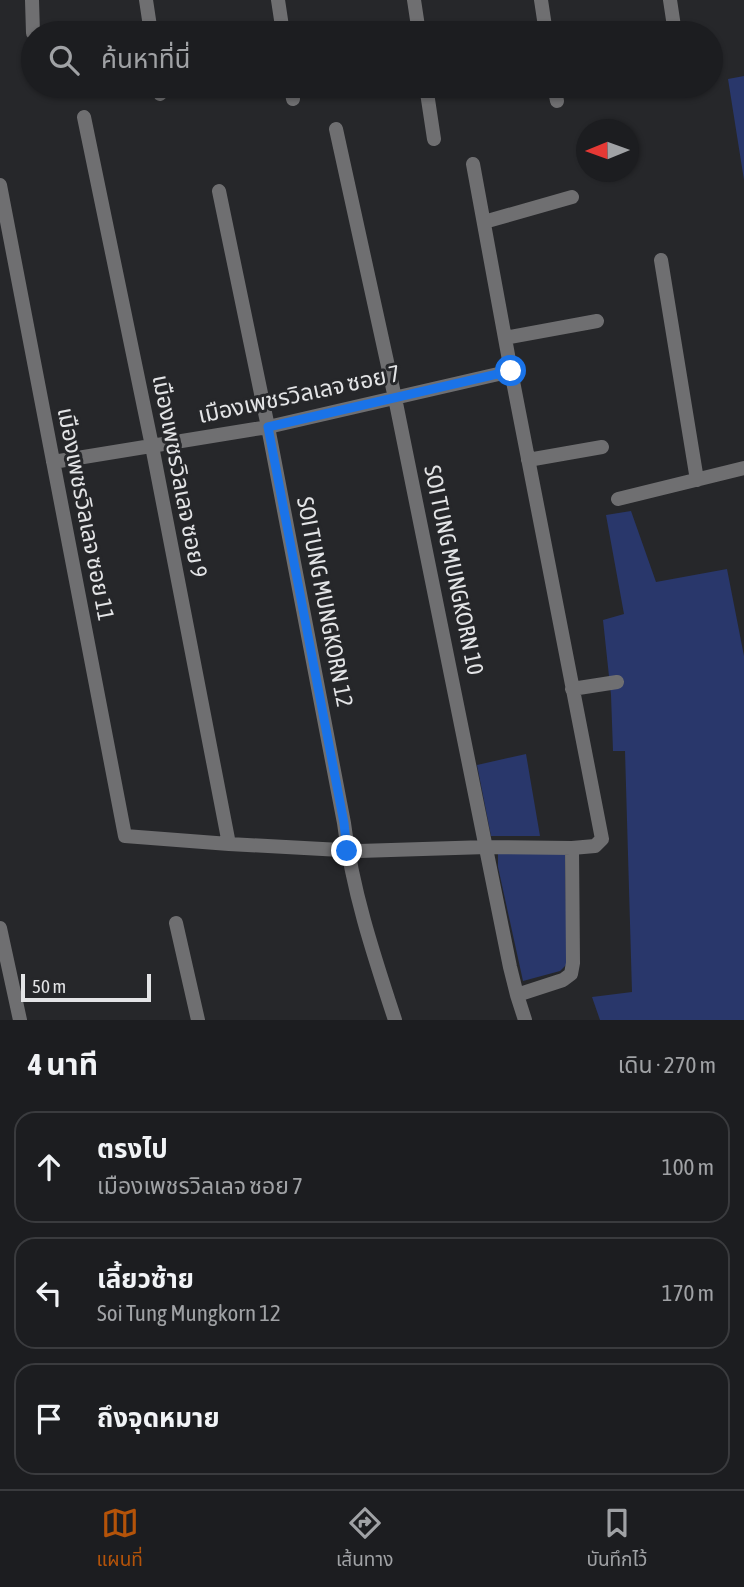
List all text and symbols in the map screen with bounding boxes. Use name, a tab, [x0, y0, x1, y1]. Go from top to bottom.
search box	[21, 21, 723, 98]
icon: search	[45, 41, 83, 79]
text: ค้นหาที่นี่	[101, 44, 191, 74]
north arrow	[576, 119, 639, 182]
route start	[495, 355, 526, 386]
street label: เมืองเพชรวิลเลจ ซอย 7	[196, 360, 402, 428]
street label: เมืองเพชรวิลเลจ ซอย 9	[148, 373, 212, 579]
street label: เมืองเพชรวิลเลจ ซอย 11	[53, 405, 119, 623]
street label: SOI TUNG MUNGKORN 10	[419, 463, 489, 677]
street label: SOI TUNG MUNGKORN 12	[292, 495, 358, 709]
route end	[331, 835, 362, 866]
scale bar	[21, 971, 150, 1003]
text: 50 m	[32, 975, 66, 997]
text: 4 นาที	[28, 1047, 98, 1081]
text: เดิน · 270 m	[618, 1052, 716, 1078]
text: ตรงไป	[97, 1134, 168, 1164]
icon: ahead	[30, 1148, 68, 1186]
text: 100 m	[662, 1154, 714, 1180]
text: เมืองเพชรวิลเลจ ซอย 7	[97, 1173, 303, 1199]
text: เลี้ยวซ้าย	[97, 1264, 194, 1294]
icon: left	[30, 1274, 68, 1312]
text: 170 m	[662, 1280, 714, 1306]
text: Soi Tung Mungkorn 12	[97, 1300, 281, 1326]
icon: arrive	[30, 1400, 68, 1438]
text: ถึงจุดหมาย	[97, 1403, 220, 1433]
tab: แผนที่	[97, 1504, 143, 1575]
tab: เส้นทาง	[336, 1504, 393, 1575]
tab: บันทึกไว้	[586, 1504, 647, 1575]

